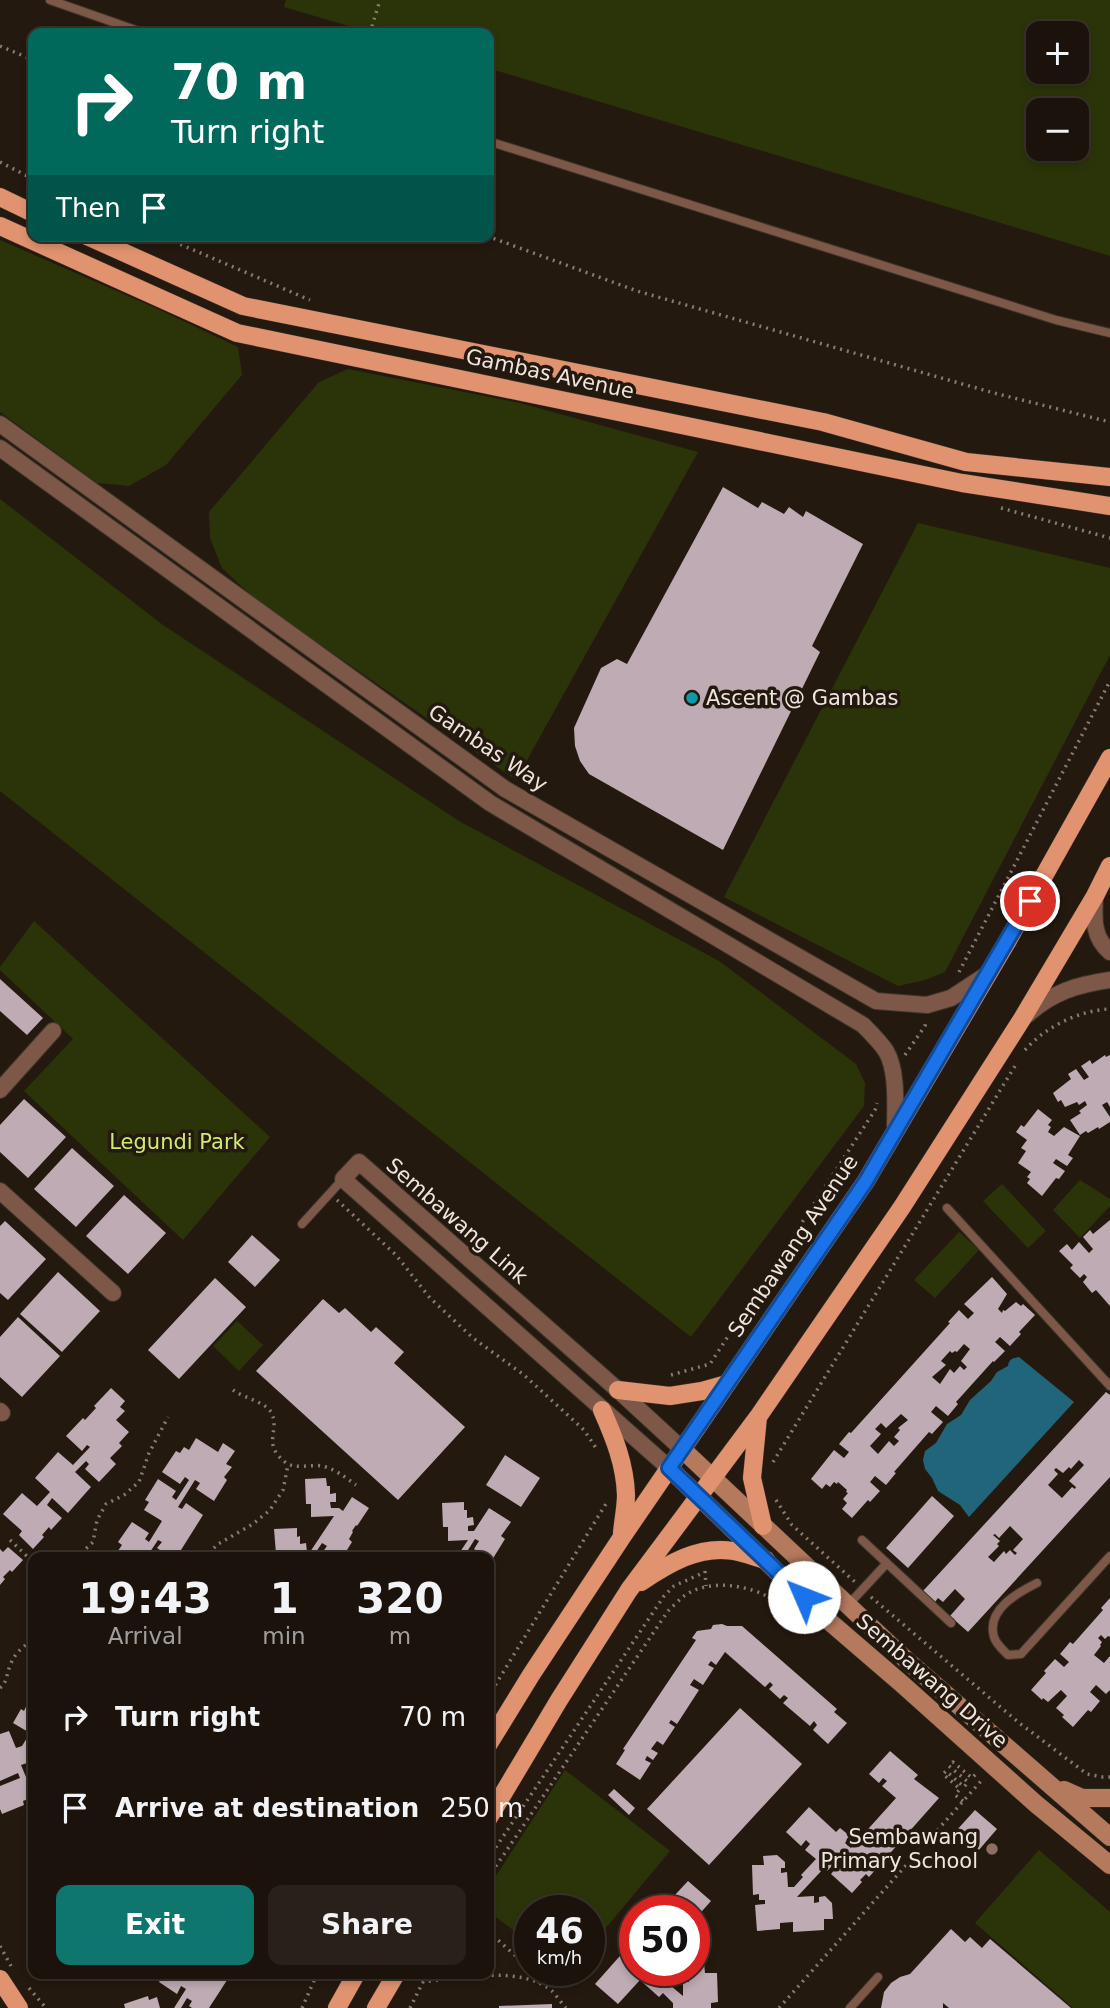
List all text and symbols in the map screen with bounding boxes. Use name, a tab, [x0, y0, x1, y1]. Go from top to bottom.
map controls	[1026, 21, 1089, 161]
button: +	[1026, 21, 1089, 84]
text: 70 m	[171, 54, 307, 111]
icon: right	[56, 56, 147, 147]
button: −	[1026, 98, 1089, 161]
text: Turn right	[171, 113, 324, 151]
icon: arrive	[135, 189, 173, 227]
text: Then	[56, 193, 121, 223]
street label: Gambas Avenue	[464, 344, 636, 404]
place label: Ascent @ Gambas	[706, 686, 898, 710]
marker: Ascent @ Gambas	[684, 690, 700, 706]
street label: Gambas Way	[424, 699, 552, 797]
pin	[1000, 871, 1060, 931]
icon: arrive	[1011, 882, 1049, 920]
park label: Legundi Park	[109, 1130, 246, 1154]
street label: Sembawang Avenue	[723, 1150, 863, 1342]
street label: Sembawang Link	[381, 1153, 533, 1289]
position arrow	[767, 1560, 841, 1634]
text: 19:43	[78, 1574, 212, 1623]
text: 1	[269, 1574, 299, 1623]
text: 320	[356, 1574, 444, 1623]
street label: Sembawang Drive	[852, 1609, 1012, 1753]
text: Arrival	[108, 1623, 183, 1649]
text: min	[262, 1623, 306, 1649]
text: m	[389, 1623, 411, 1649]
icon: right	[56, 1698, 94, 1736]
text: Turn right	[115, 1702, 260, 1732]
text: 70 m	[399, 1702, 466, 1732]
icon: arrive	[56, 1789, 94, 1827]
text: Arrive at destination	[115, 1793, 419, 1823]
text: 250 m	[440, 1793, 523, 1823]
place label: Sembawang Primary School	[820, 1825, 978, 1873]
marker: Sembawang Primary School	[984, 1841, 1000, 1857]
button: Exit	[56, 1885, 254, 1965]
button: Share	[268, 1885, 466, 1965]
speed limit sign: 50	[619, 1895, 710, 1986]
text: 46	[535, 1911, 584, 1951]
text: km/h	[537, 1947, 582, 1968]

